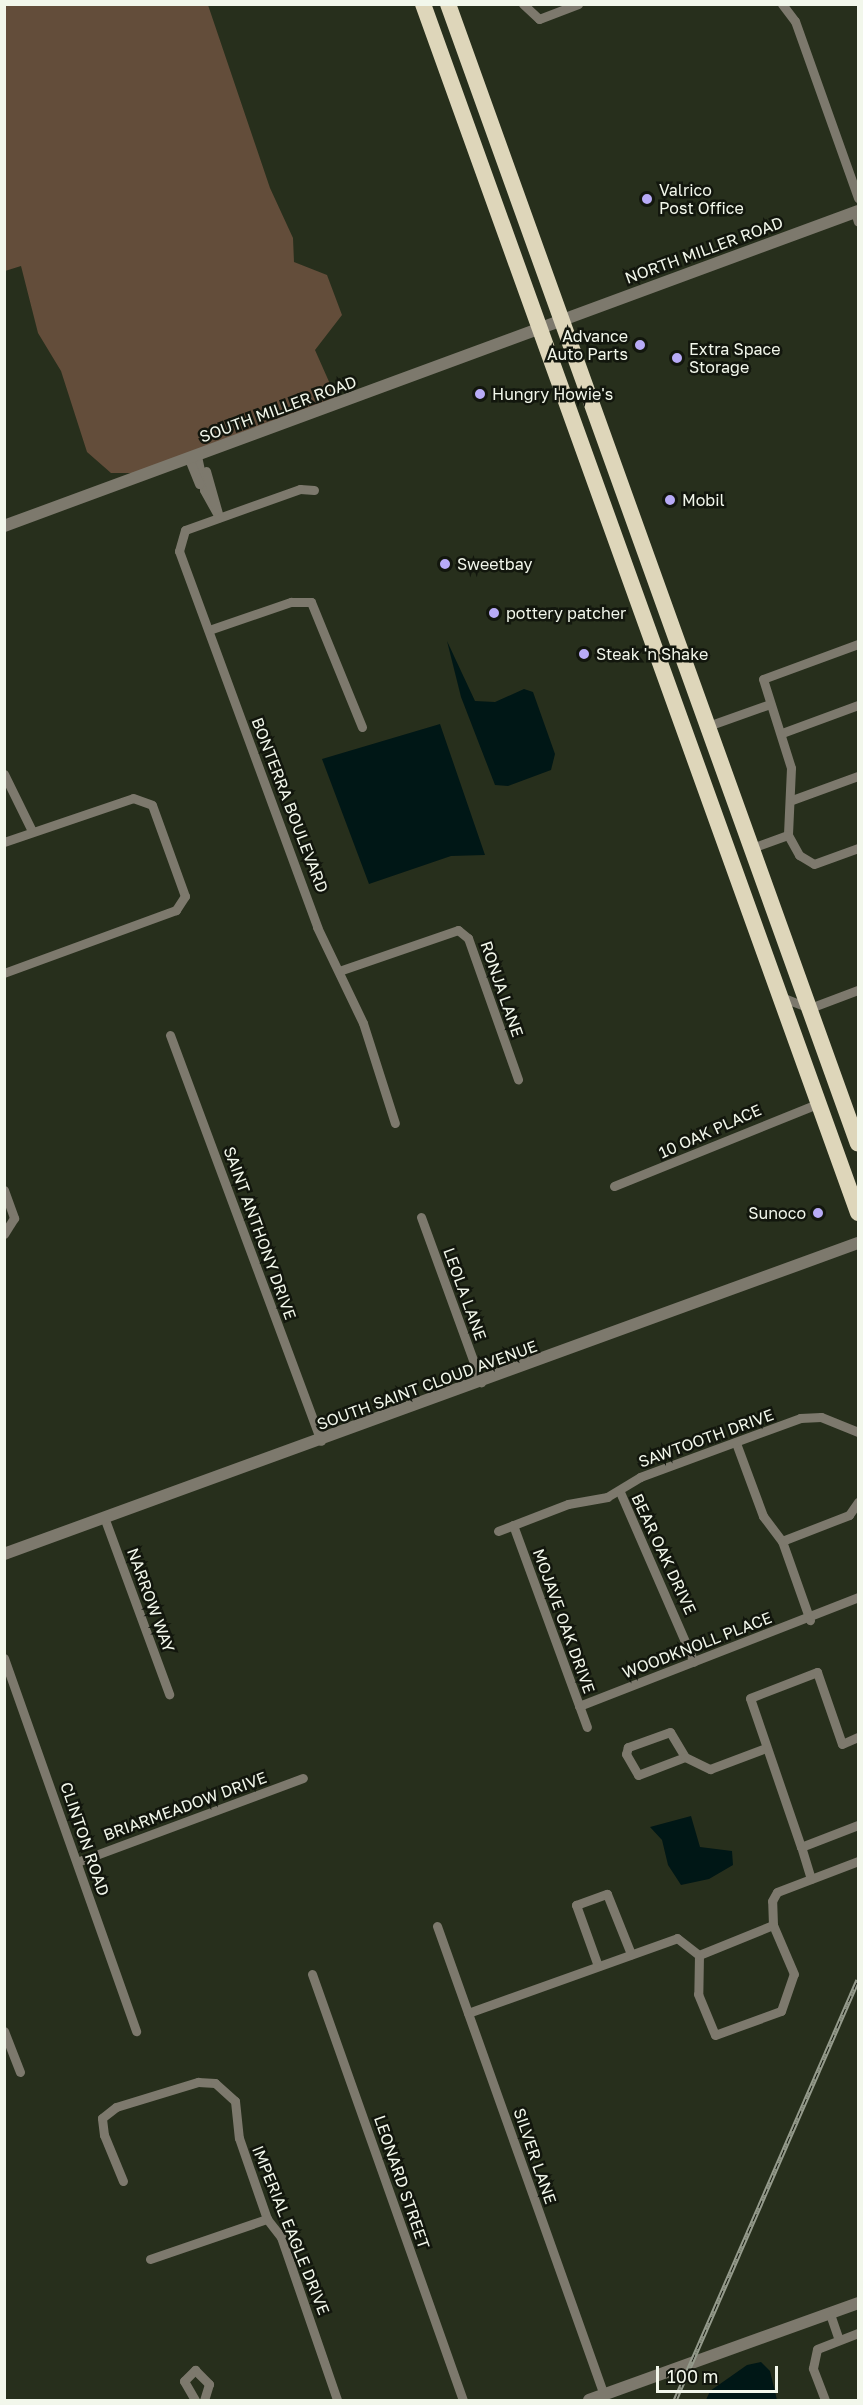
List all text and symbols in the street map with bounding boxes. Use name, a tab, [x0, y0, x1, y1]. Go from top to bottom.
place label: Valrico Post Office	[659, 180, 744, 218]
marker: Valrico Post Office	[640, 192, 654, 206]
street label: NORTH MILLER ROAD	[622, 212, 786, 288]
place label: Advance Auto Parts	[547, 326, 628, 364]
marker: Advance Auto Parts	[633, 338, 647, 352]
place label: Extra Space Storage	[689, 339, 781, 377]
marker: Extra Space Storage	[670, 351, 684, 365]
street label: SOUTH MILLER ROAD	[197, 372, 359, 446]
place label: Hungry Howie's	[492, 384, 613, 404]
marker: Hungry Howie's	[473, 387, 487, 401]
place label: Mobil	[682, 490, 725, 510]
marker: Mobil	[663, 493, 677, 507]
place label: Sweetbay	[457, 554, 532, 574]
marker: Sweetbay	[438, 557, 452, 571]
place label: pottery patcher	[506, 603, 626, 623]
marker: pottery patcher	[487, 606, 501, 620]
place label: Steak 'n Shake	[596, 644, 708, 664]
marker: Steak 'n Shake	[577, 647, 591, 661]
street label: BONTERRA BOULEVARD	[248, 715, 332, 895]
street label: RONJA LANE	[477, 938, 527, 1040]
street label: 10 OAK PLACE	[656, 1100, 764, 1162]
street label: SAINT ANTHONY DRIVE	[220, 1144, 300, 1322]
place label: Sunoco	[748, 1203, 806, 1223]
marker: Sunoco	[811, 1206, 825, 1220]
street label: LEOLA LANE	[439, 1245, 491, 1343]
street label: SOUTH SAINT CLOUD AVENUE	[314, 1336, 540, 1434]
street label: SAWTOOTH DRIVE	[636, 1405, 776, 1471]
street label: BEAR OAK DRIVE	[628, 1491, 700, 1617]
street label: NARROW WAY	[123, 1545, 179, 1655]
street label: MOJAVE OAK DRIVE	[529, 1546, 599, 1696]
street label: WOODKNOLL PLACE	[620, 1608, 774, 1682]
street label: BRIARMEADOW DRIVE	[101, 1768, 269, 1844]
street label: CLINTON ROAD	[57, 1780, 113, 1898]
street label: SILVER LANE	[510, 2105, 560, 2207]
street label: LEONARD STREET	[370, 2113, 434, 2251]
street label: IMPERIAL EAGLE DRIVE	[248, 2143, 334, 2317]
scale bar	[659, 2354, 780, 2392]
text: 100 m	[667, 2365, 718, 2387]

